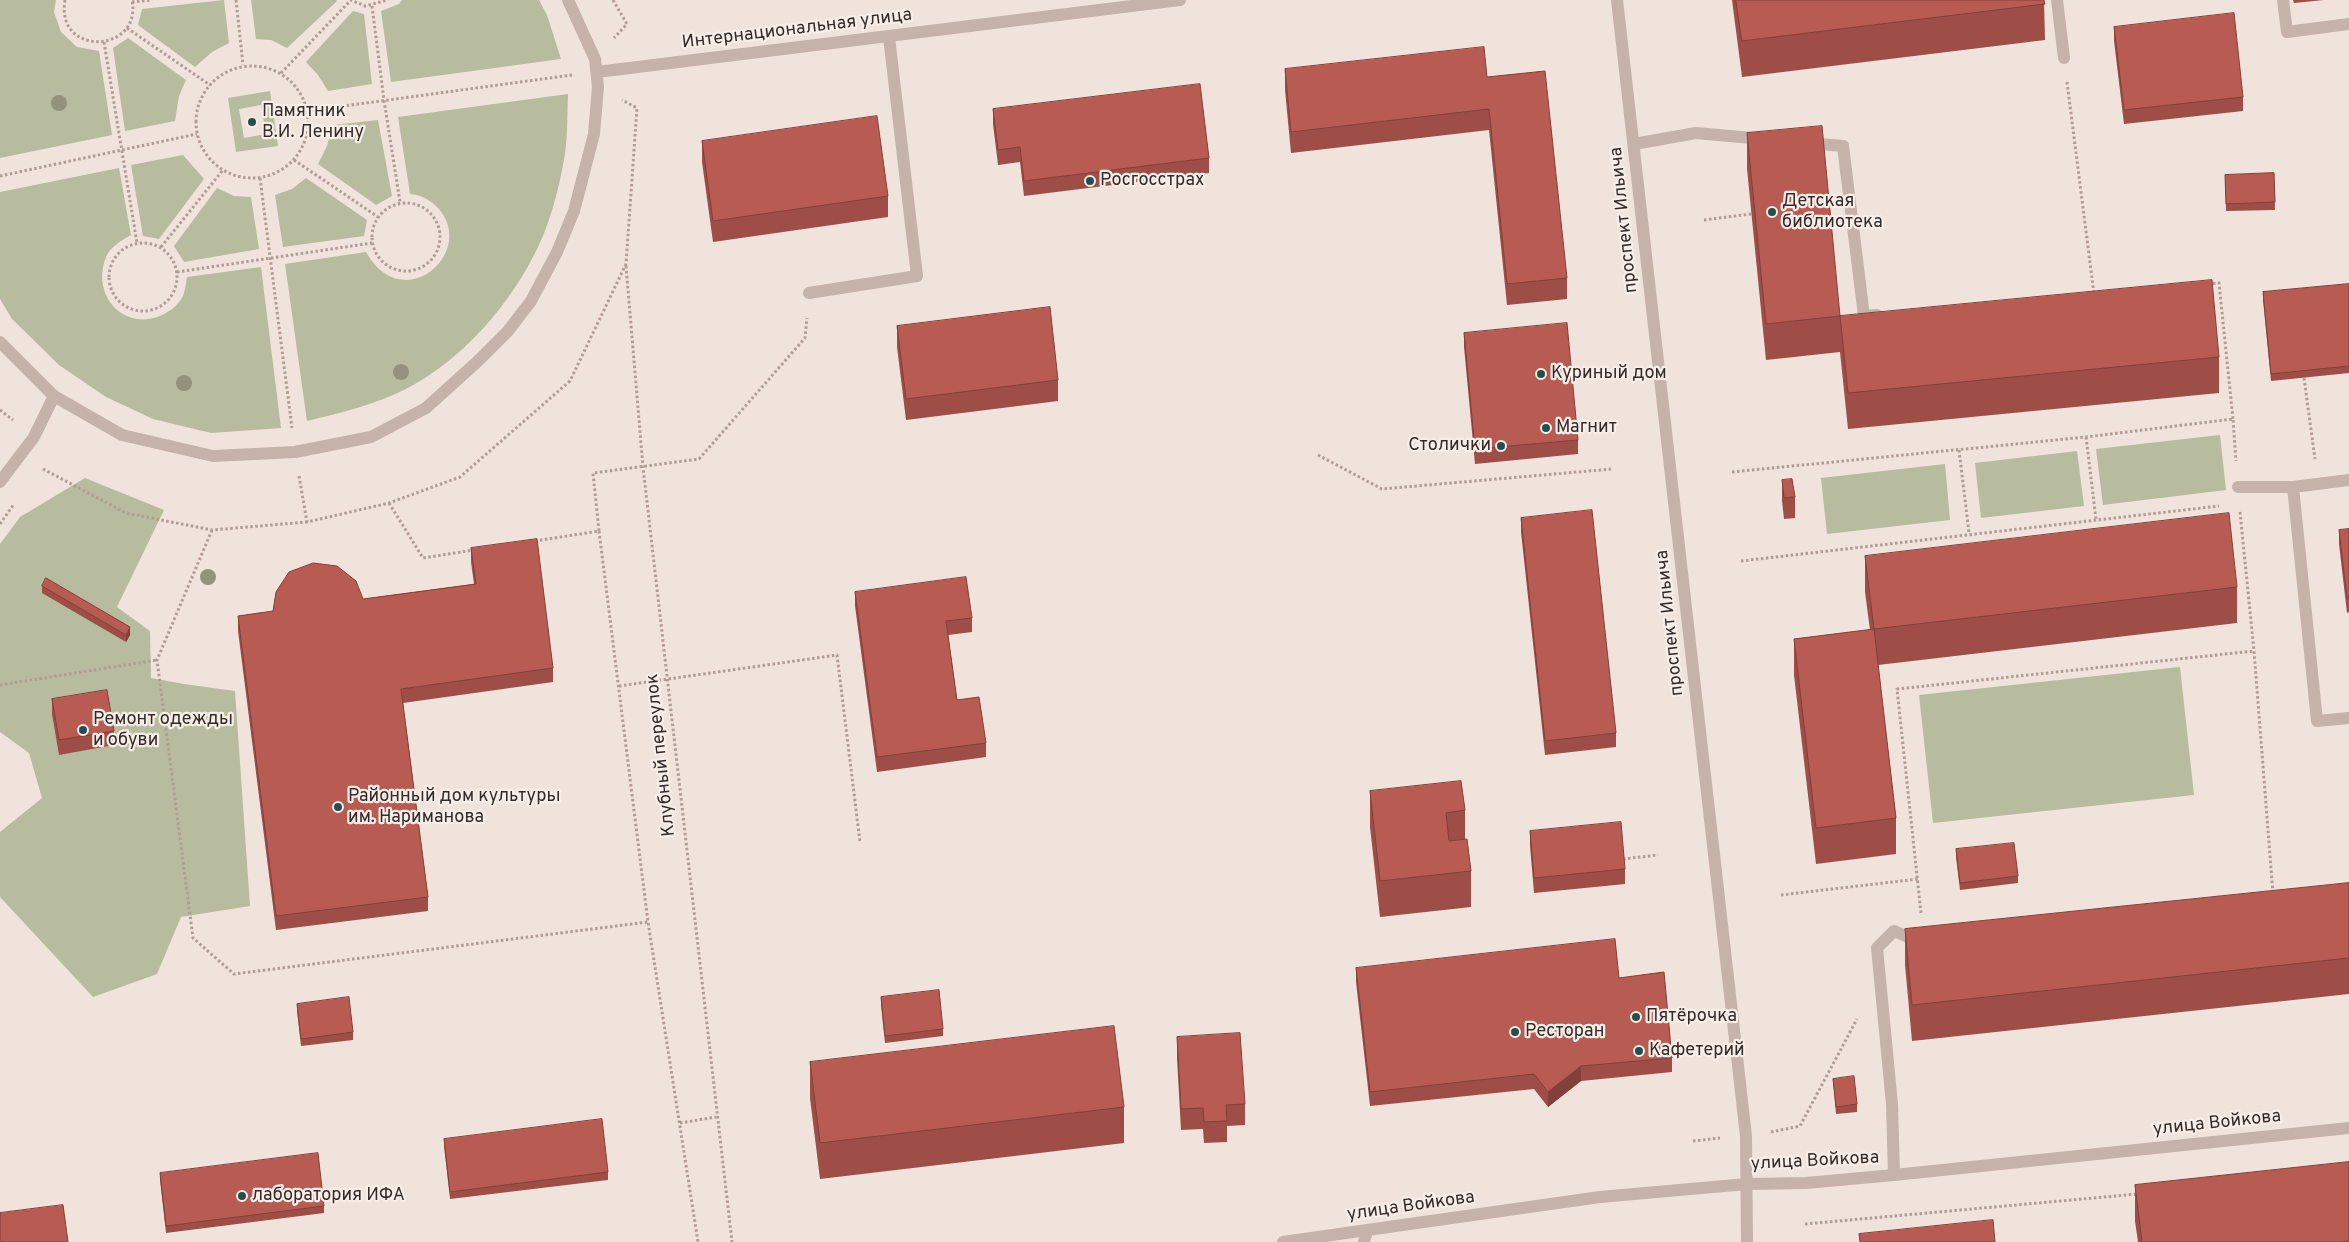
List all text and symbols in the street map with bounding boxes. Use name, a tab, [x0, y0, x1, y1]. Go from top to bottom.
street label: Интернациональная улица	[681, 5, 913, 55]
place label: Памятник В.И. Ленину	[262, 101, 364, 144]
marker: Памятник В.И. Ленину	[246, 116, 258, 128]
street label: проспект Ильича	[1607, 146, 1643, 294]
place label: Росгосстрах	[1100, 170, 1204, 192]
marker: Росгосстрах	[1084, 175, 1096, 187]
place label: Детская библиотека	[1782, 191, 1883, 233]
marker: Детская библиотека	[1766, 206, 1778, 218]
place label: Куриный дом	[1551, 363, 1667, 385]
marker: Куриный дом	[1535, 368, 1547, 380]
place label: Магнит	[1556, 417, 1617, 439]
marker: Магнит	[1540, 422, 1552, 434]
place label: Столички	[1408, 435, 1491, 457]
marker: Столички	[1495, 440, 1507, 452]
street label: проспект Ильича	[1653, 549, 1689, 697]
street label: Клубный переулок	[643, 672, 681, 838]
place label: Ремонт одежды и обуви	[93, 709, 233, 752]
marker: Ремонт одежды и обуви	[77, 724, 89, 736]
place label: Районный дом культуры им. Нариманова	[348, 786, 560, 829]
marker: Районный дом культуры им. Нариманова	[332, 801, 344, 813]
place label: Пятёрочка	[1646, 1006, 1737, 1028]
marker: Пятёрочка	[1630, 1011, 1642, 1023]
place label: Ресторан	[1525, 1021, 1604, 1043]
marker: Ресторан	[1509, 1026, 1521, 1038]
place label: Кафетерий	[1649, 1040, 1745, 1062]
marker: Кафетерий	[1633, 1045, 1645, 1057]
street label: улица Войкова	[2152, 1107, 2282, 1141]
street label: улица Войкова	[1750, 1148, 1880, 1176]
place label: лаборатория ИФА	[252, 1185, 405, 1207]
street label: улица Войкова	[1346, 1187, 1476, 1227]
marker: лаборатория ИФА	[236, 1190, 248, 1202]

